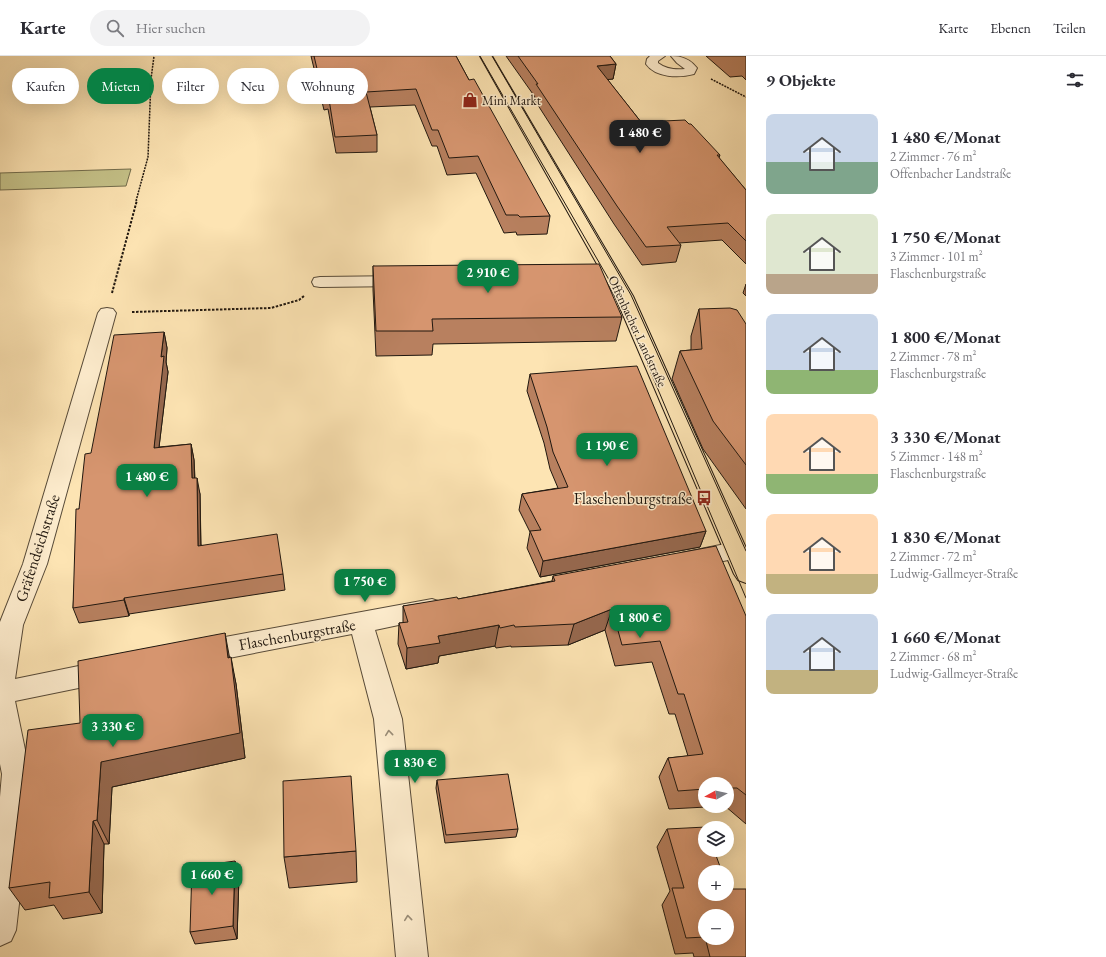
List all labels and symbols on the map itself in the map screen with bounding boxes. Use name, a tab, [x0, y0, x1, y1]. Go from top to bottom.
shop icon: Mini Markt	[461, 91, 479, 109]
place label: Mini Markt	[482, 92, 541, 109]
pin: 1 480 €	[603, 120, 677, 154]
pin: 2 910 €	[451, 260, 525, 294]
street label: Offenbacher Landstraße	[604, 273, 671, 390]
pin: 1 190 €	[570, 433, 644, 467]
pin: 1 480 €	[110, 464, 184, 498]
place label: Flaschenburgstraße	[574, 488, 692, 509]
bus stop icon: Flaschenburgstraße	[695, 489, 713, 507]
street label: Gräfendeichstraße	[10, 492, 65, 605]
pin: 1 750 €	[328, 569, 402, 603]
pin: 1 800 €	[603, 605, 677, 639]
street label: Flaschenburgstraße	[237, 614, 357, 655]
pin: 3 330 €	[76, 714, 150, 748]
one-way arrow	[385, 730, 394, 736]
pin: 1 830 €	[378, 750, 452, 784]
north arrow	[698, 777, 734, 813]
pin: 1 660 €	[175, 862, 249, 896]
one-way arrow	[404, 915, 413, 921]

